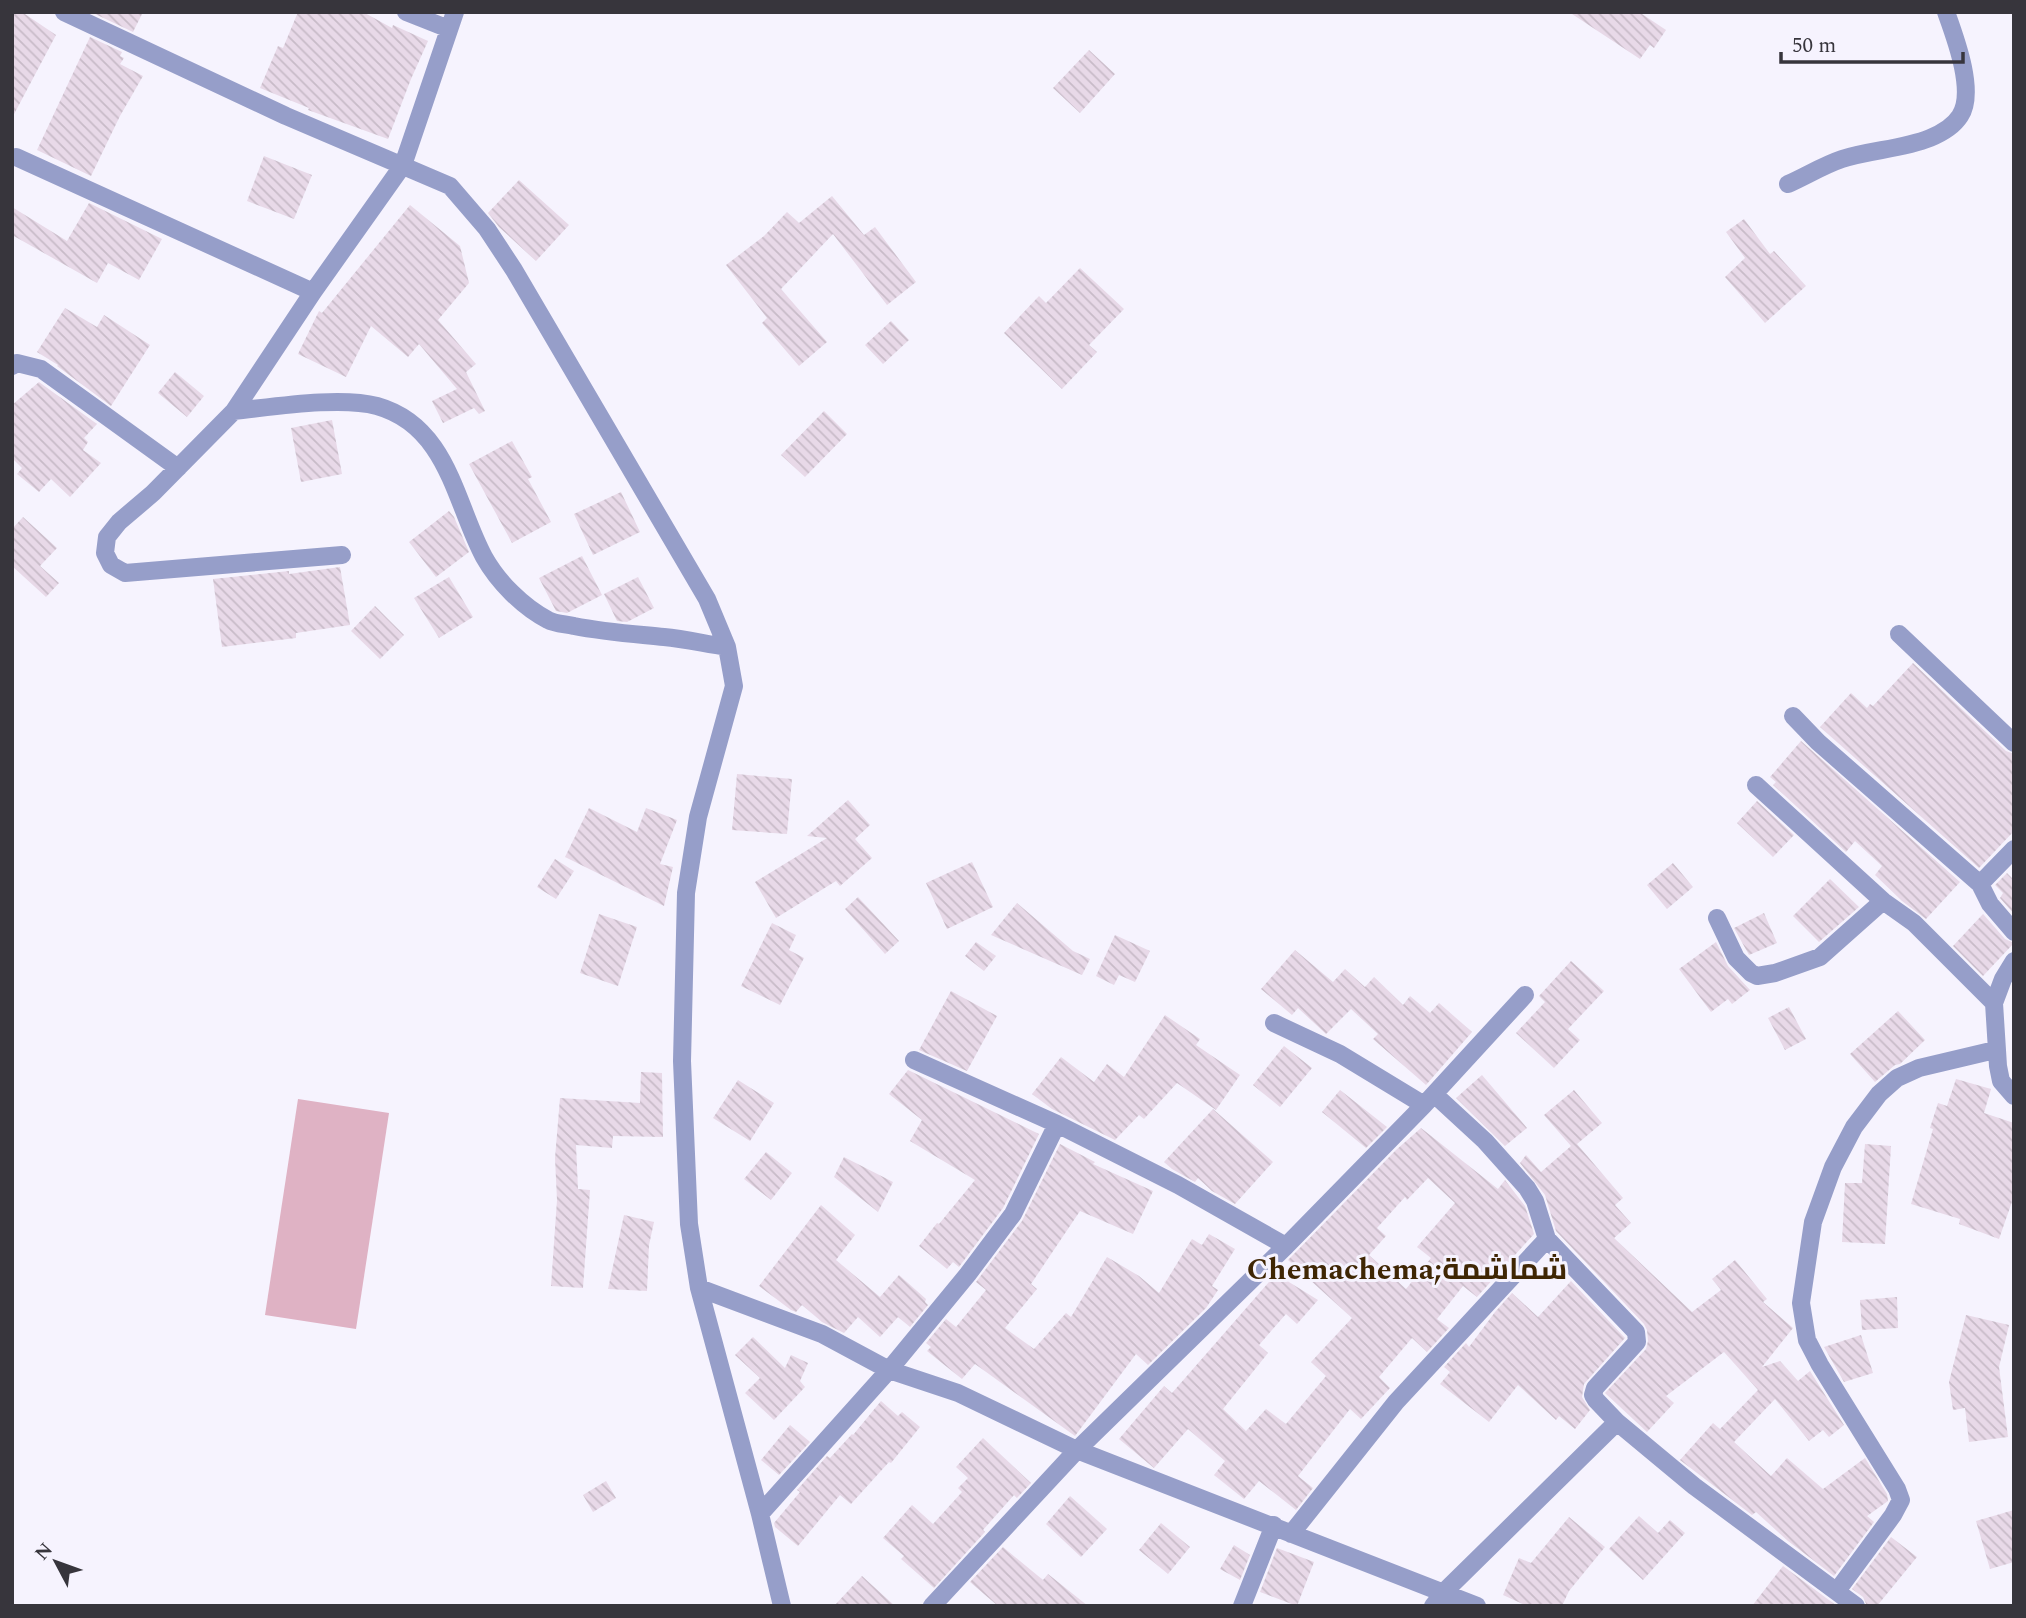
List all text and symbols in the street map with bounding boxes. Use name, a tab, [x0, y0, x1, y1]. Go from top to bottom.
scale bar	[1781, 21, 1963, 65]
text: 50 m	[1792, 30, 1836, 62]
district label: Chemachema;شماشمة	[1247, 1247, 1567, 1293]
north arrow	[21, 1527, 91, 1597]
text: N	[28, 1536, 60, 1567]

